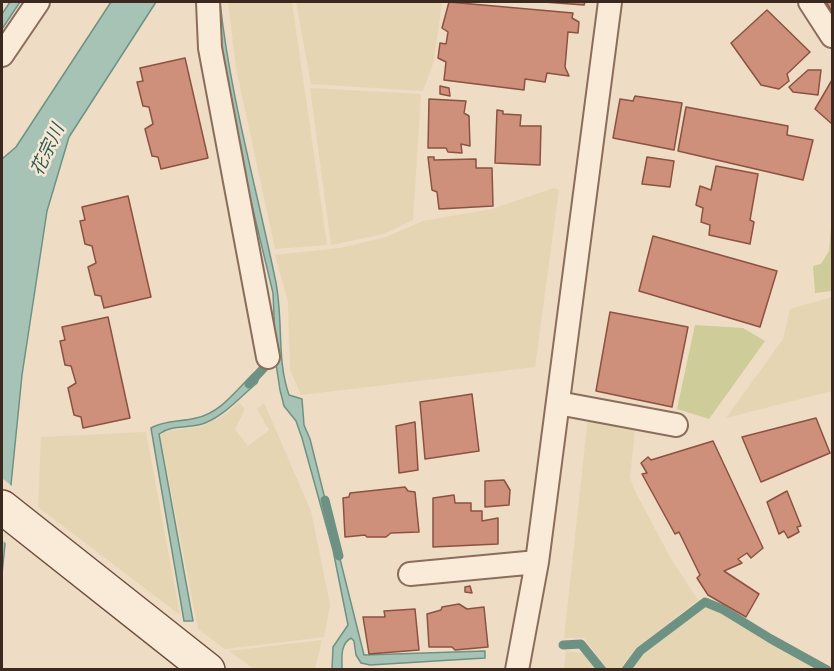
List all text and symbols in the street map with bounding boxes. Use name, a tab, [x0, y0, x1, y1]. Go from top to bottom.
water label: 花宗川	[27, 121, 69, 179]

